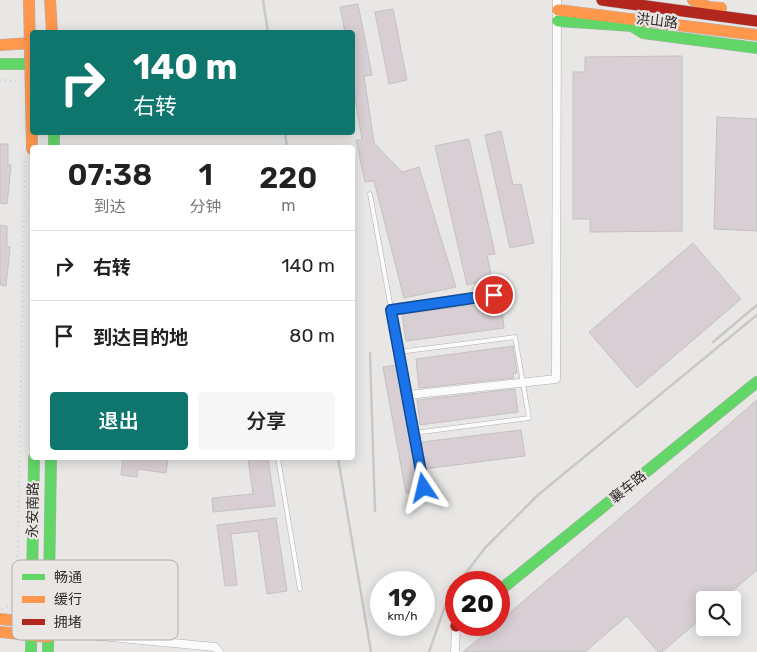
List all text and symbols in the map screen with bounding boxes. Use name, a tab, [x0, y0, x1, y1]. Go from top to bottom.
street label: 洪山路	[635, 10, 679, 32]
text: 140 m	[133, 46, 238, 88]
icon: right	[50, 50, 115, 115]
text: 右转	[133, 93, 177, 120]
text: 07:38	[68, 157, 152, 193]
text: 1	[199, 157, 213, 193]
text: 220	[259, 160, 317, 196]
text: m	[281, 196, 295, 215]
text: 到达	[94, 197, 126, 216]
text: 分钟	[190, 197, 222, 216]
icon: right	[50, 252, 78, 280]
text: 140 m	[281, 254, 335, 277]
text: 右转	[93, 256, 131, 279]
pin	[473, 274, 515, 316]
icon: arrive	[480, 281, 508, 309]
icon: arrive	[50, 322, 78, 350]
text: 80 m	[289, 324, 335, 347]
text: 到达目的地	[93, 326, 188, 349]
button: 退出	[50, 392, 188, 450]
button: 分享	[198, 392, 335, 450]
position arrow	[397, 461, 449, 513]
street label: 襄车路	[606, 467, 650, 507]
street label: 永安南路	[24, 482, 42, 538]
legend	[12, 560, 178, 640]
text: 畅通	[54, 569, 82, 586]
speed limit sign: 20	[445, 571, 510, 636]
text: 19	[388, 583, 417, 612]
text: 缓行	[54, 591, 82, 608]
map controls	[696, 591, 741, 636]
button: search	[696, 591, 741, 636]
text: km/h	[388, 609, 417, 623]
text: 拥堵	[54, 614, 82, 631]

